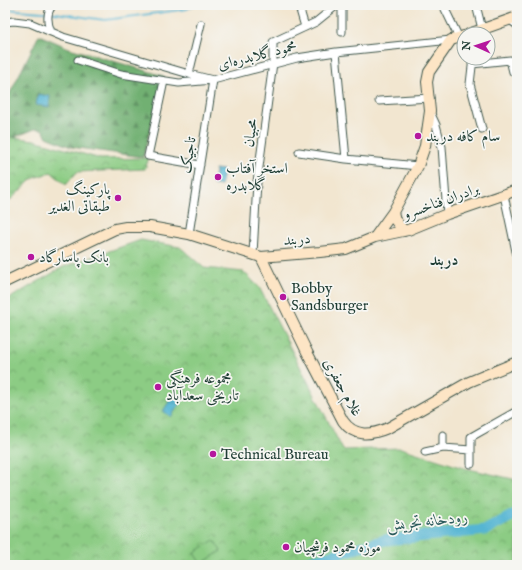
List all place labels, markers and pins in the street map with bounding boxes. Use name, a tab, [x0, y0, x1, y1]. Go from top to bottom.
place label: سام کافه دربند	[426, 127, 500, 149]
marker: سام کافه دربند	[413, 131, 423, 141]
place label: استخر آفتاب گلابدره	[226, 159, 288, 195]
marker: استخر آفتاب گلابدره	[213, 172, 223, 182]
place label: پارکینگ طبقاتی الغدیر	[47, 179, 111, 216]
marker: پارکینگ طبقاتی الغدیر	[113, 193, 123, 203]
place label: بانک پاسارگاد	[39, 248, 109, 268]
marker: بانک پاسارگاد	[26, 252, 36, 262]
place label: Bobby Sandsburger	[291, 279, 369, 315]
marker: Bobby Sandsburger	[278, 292, 288, 302]
place label: مجموعه فرهنگی تاریخی سعدآباد	[166, 369, 239, 406]
marker: مجموعه فرهنگی تاریخی سعدآباد	[153, 382, 163, 392]
place label: Technical Bureau	[221, 445, 329, 464]
marker: Technical Bureau	[208, 449, 218, 459]
place label: موزه محمود فرشچیان	[294, 538, 381, 557]
marker: موزه محمود فرشچیان	[281, 542, 291, 552]

